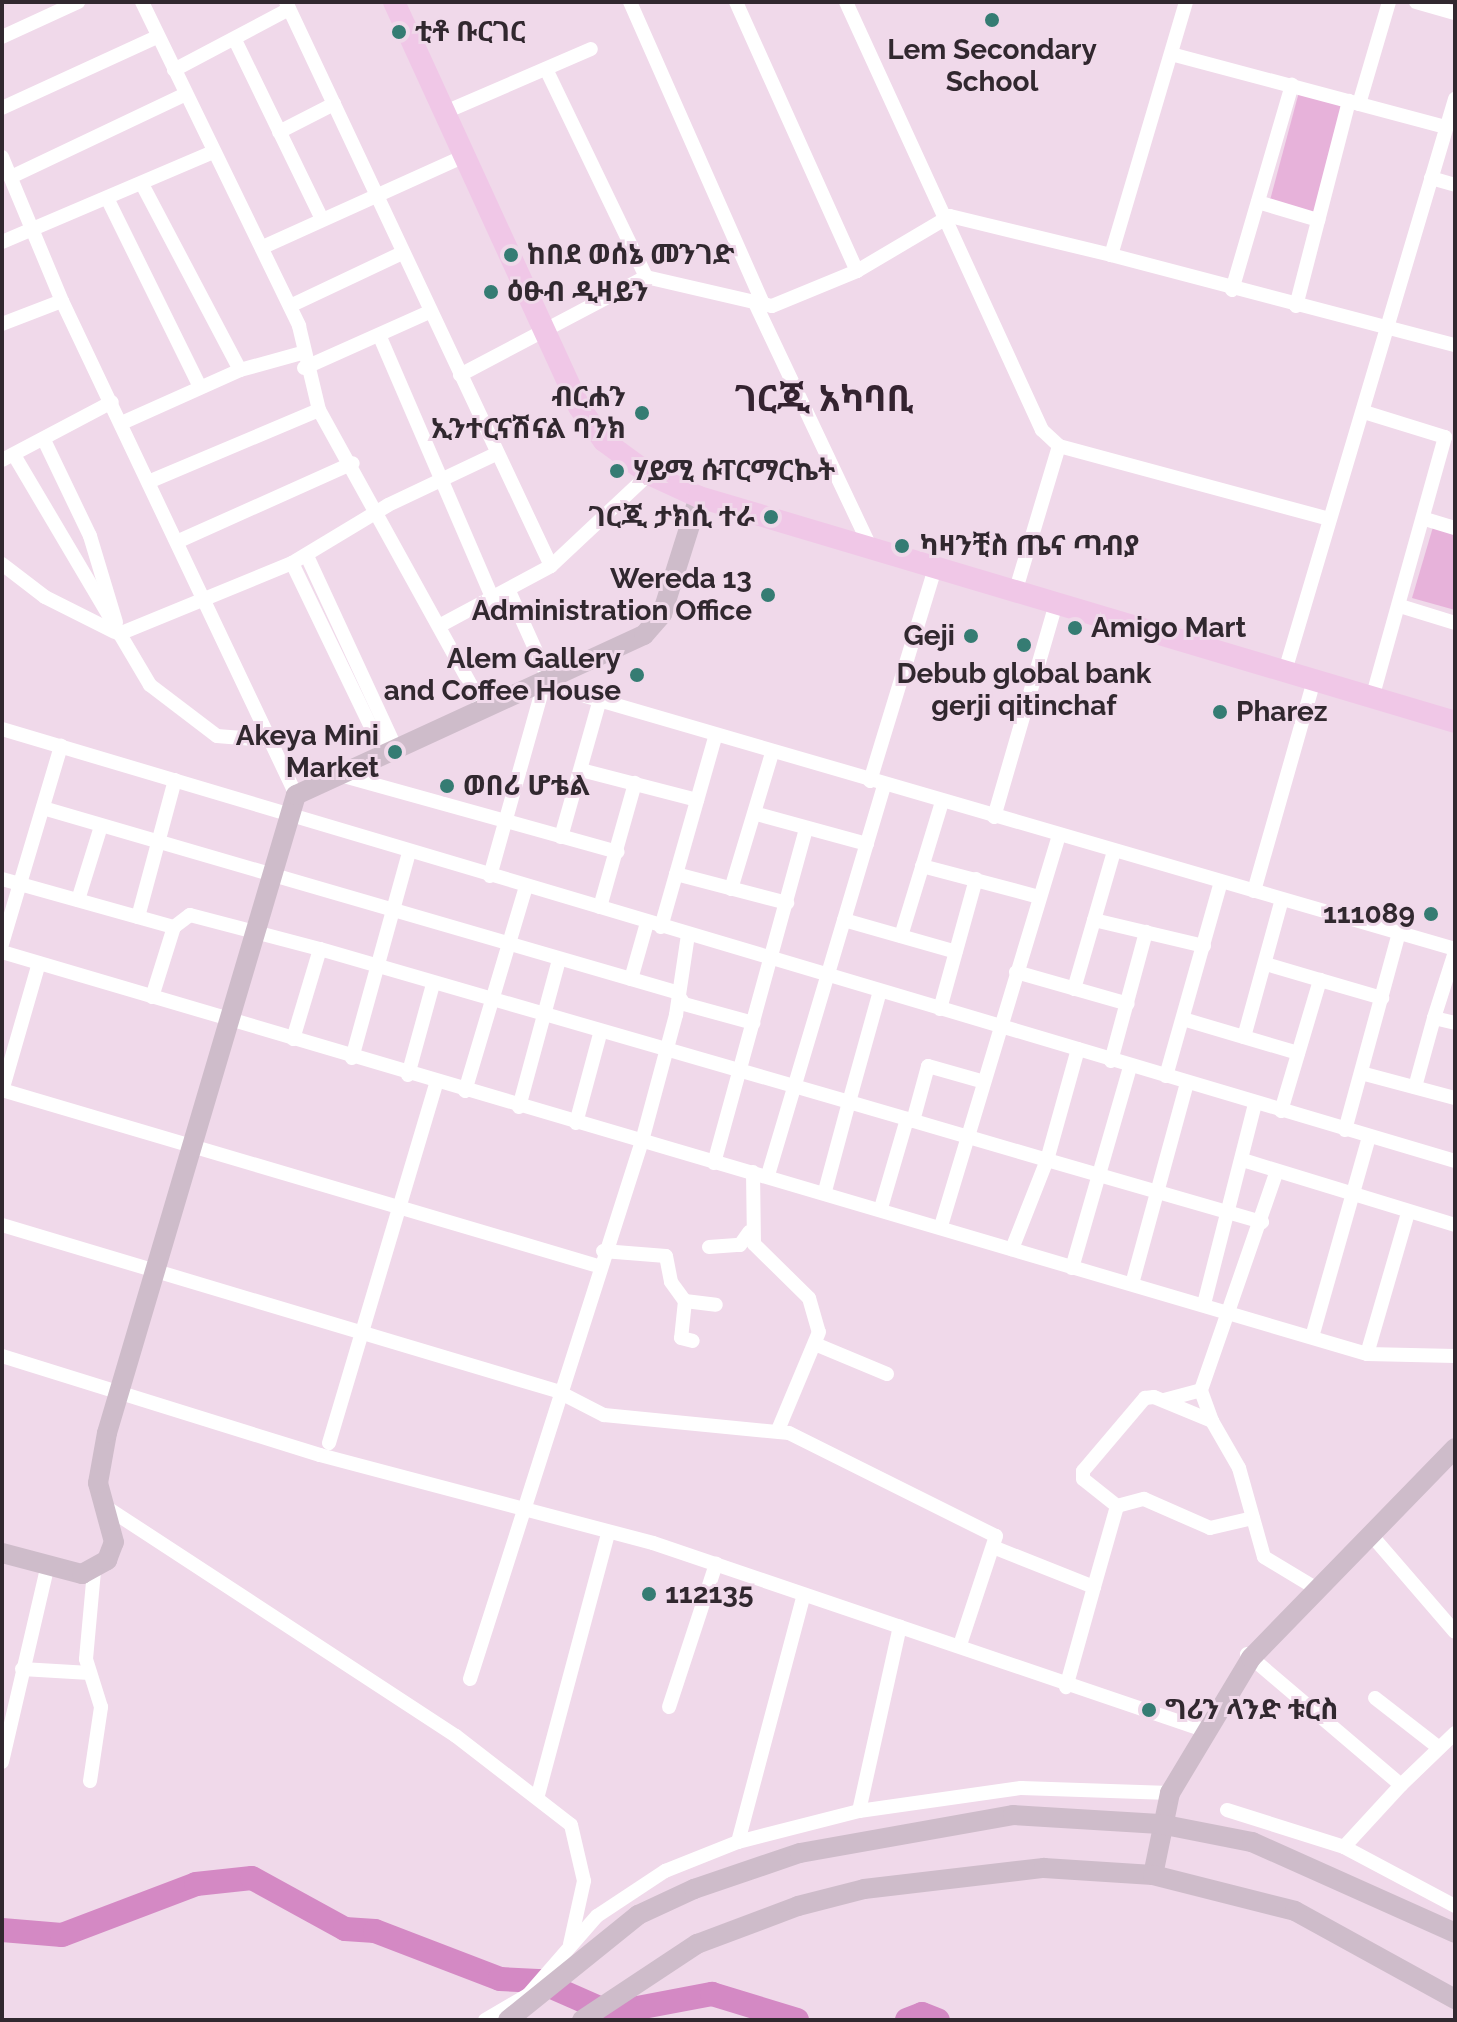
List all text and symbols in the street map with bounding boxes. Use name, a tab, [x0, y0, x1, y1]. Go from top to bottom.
marker: Lem Secondary School	[983, 11, 1001, 29]
place label: ቲቶ ቡርገር	[415, 15, 526, 49]
marker: ቲቶ ቡርገር	[390, 23, 408, 41]
place label: Lem Secondary School	[887, 33, 1097, 99]
place label: ከበደ ወሰኔ መንገድ	[527, 238, 734, 272]
marker: ከበደ ወሰኔ መንገድ	[502, 246, 520, 264]
place label: ዕፁብ ዲዛይን	[507, 275, 648, 309]
marker: ዕፁብ ዲዛይን	[482, 283, 500, 301]
district label: ገርጂ አካባቢ	[735, 377, 913, 421]
place label: ብርሐን ኢንተርናሽናል ባንክ	[431, 380, 626, 446]
marker: ብርሐን ኢንተርናሽናል ባንክ	[633, 404, 651, 422]
place label: ሃይሚ ሱፐርማርኬት	[633, 454, 835, 488]
marker: ሃይሚ ሱፐርማርኬት	[608, 462, 626, 480]
place label: ገርጂ ታክሲ ተራ	[589, 500, 755, 534]
marker: ገርጂ ታክሲ ተራ	[762, 508, 780, 526]
place label: ካዛንቺስ ጤና ጣብያ	[920, 529, 1139, 563]
marker: ካዛንቺስ ጤና ጣብያ	[891, 535, 913, 557]
place label: Wereda 13 Administration Office	[472, 562, 752, 628]
marker: Wereda 13 Administration Office	[759, 586, 777, 604]
place label: Amigo Mart	[1091, 611, 1246, 645]
place label: Geji	[903, 619, 955, 653]
marker: Amigo Mart	[1066, 619, 1084, 637]
marker: Geji	[962, 627, 980, 645]
marker: Debub global bank gerji qitinchaf	[1015, 636, 1033, 654]
place label: Alem Gallery and Coffee House	[384, 642, 621, 708]
place label: Debub global bank gerji qitinchaf	[896, 657, 1152, 723]
marker: Alem Gallery and Coffee House	[628, 666, 646, 684]
place label: Pharez	[1236, 695, 1327, 729]
marker: Pharez	[1211, 703, 1229, 721]
place label: Akeya Mini Market	[236, 719, 379, 785]
marker: Akeya Mini Market	[386, 743, 404, 761]
place label: ወበሪ ሆቴል	[463, 769, 590, 803]
marker: ወበሪ ሆቴል	[438, 777, 456, 795]
place label: 111089	[1323, 897, 1415, 931]
marker: 111089	[1422, 905, 1440, 923]
place label: 112135	[665, 1577, 753, 1611]
marker: 112135	[640, 1585, 658, 1603]
place label: ግሪን ላንድ ቱርስ	[1165, 1693, 1339, 1727]
marker: ግሪን ላንድ ቱርስ	[1140, 1701, 1158, 1719]

